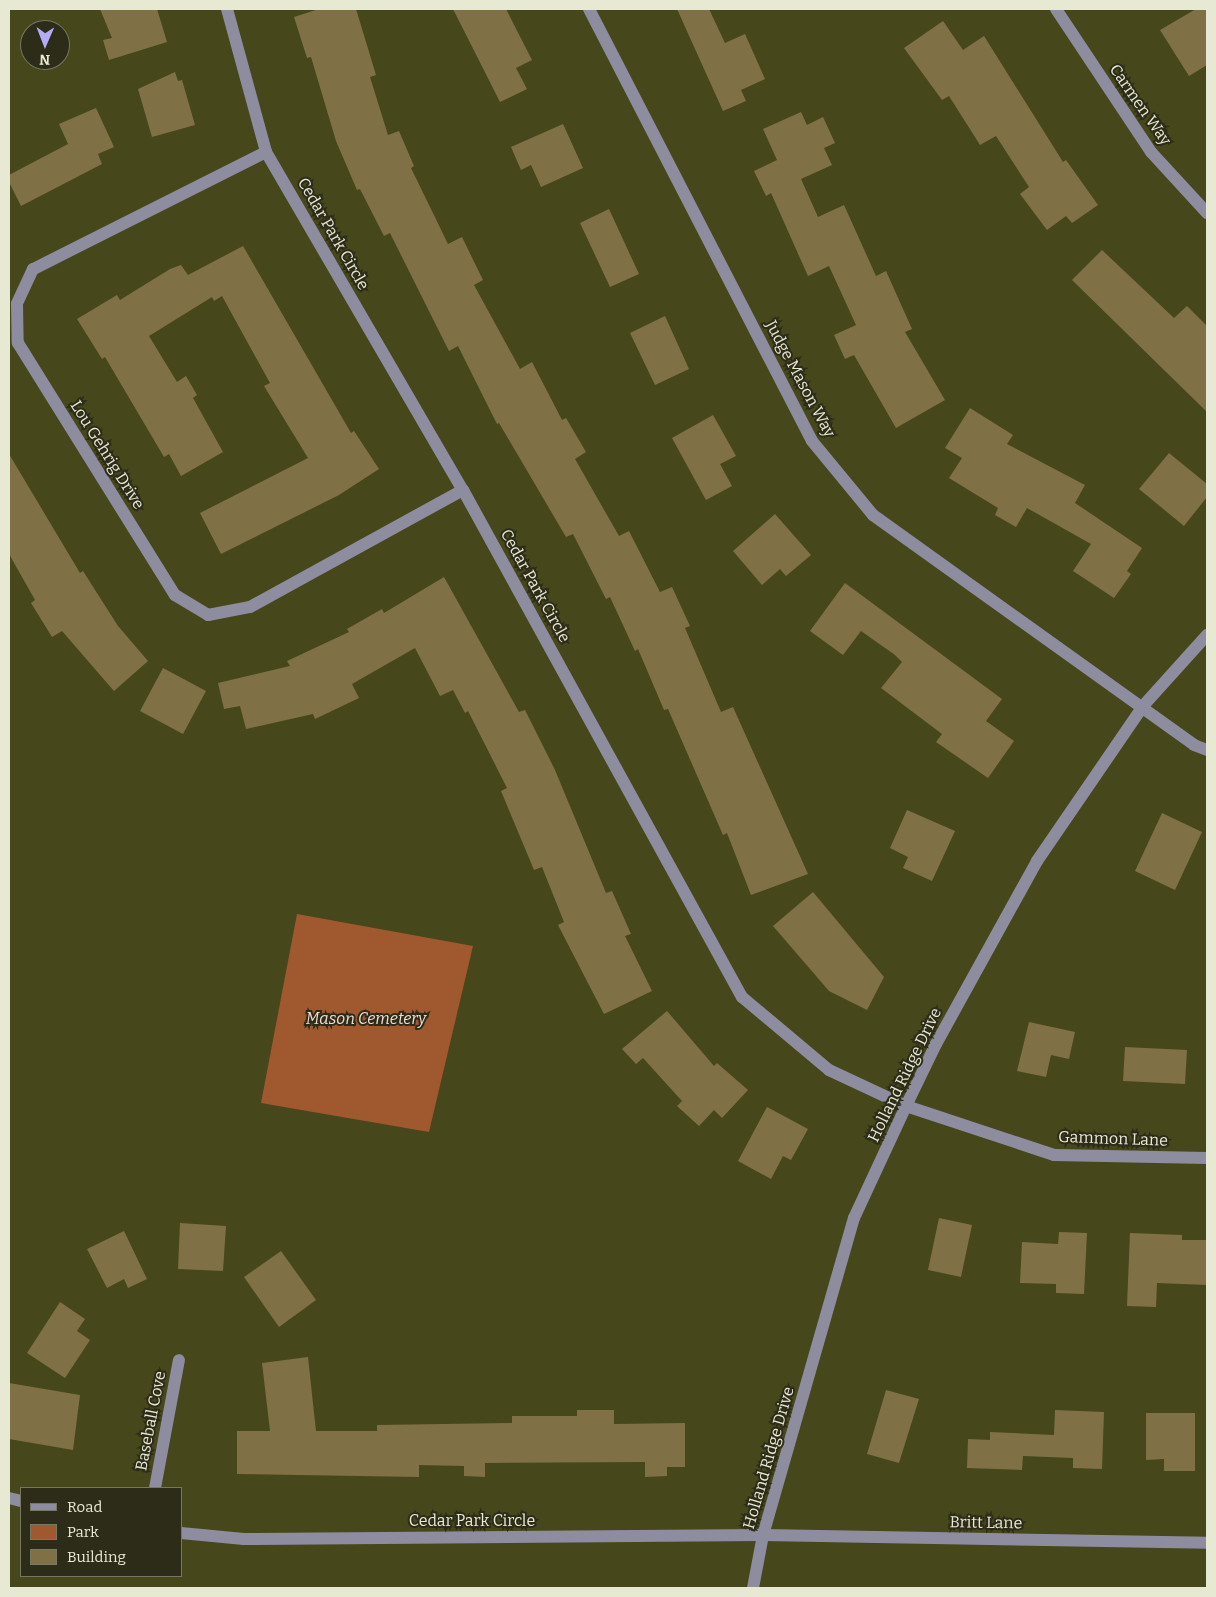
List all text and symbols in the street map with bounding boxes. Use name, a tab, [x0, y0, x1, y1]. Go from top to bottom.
north arrow	[20, 20, 70, 70]
text: N	[39, 51, 50, 68]
street label: Carmen Way	[1105, 61, 1175, 149]
street label: Cedar Park Circle	[293, 174, 373, 294]
street label: Judge Mason Way	[761, 317, 839, 441]
street label: Lou Gehrig Drive	[66, 397, 148, 513]
street label: Cedar Park Circle	[496, 526, 574, 646]
street label: Holland Ridge Drive	[864, 1005, 946, 1145]
park label: Mason Cemetery	[306, 1009, 426, 1029]
street label: Gammon Lane	[1058, 1127, 1168, 1151]
street label: Baseball Cove	[132, 1370, 170, 1472]
street label: Holland Ridge Drive	[740, 1385, 798, 1531]
legend	[20, 1487, 182, 1577]
text: Road	[67, 1498, 102, 1516]
street label: Cedar Park Circle	[409, 1511, 535, 1531]
street label: Britt Lane	[949, 1513, 1023, 1533]
text: Park	[67, 1523, 99, 1541]
text: Building	[67, 1548, 126, 1566]

